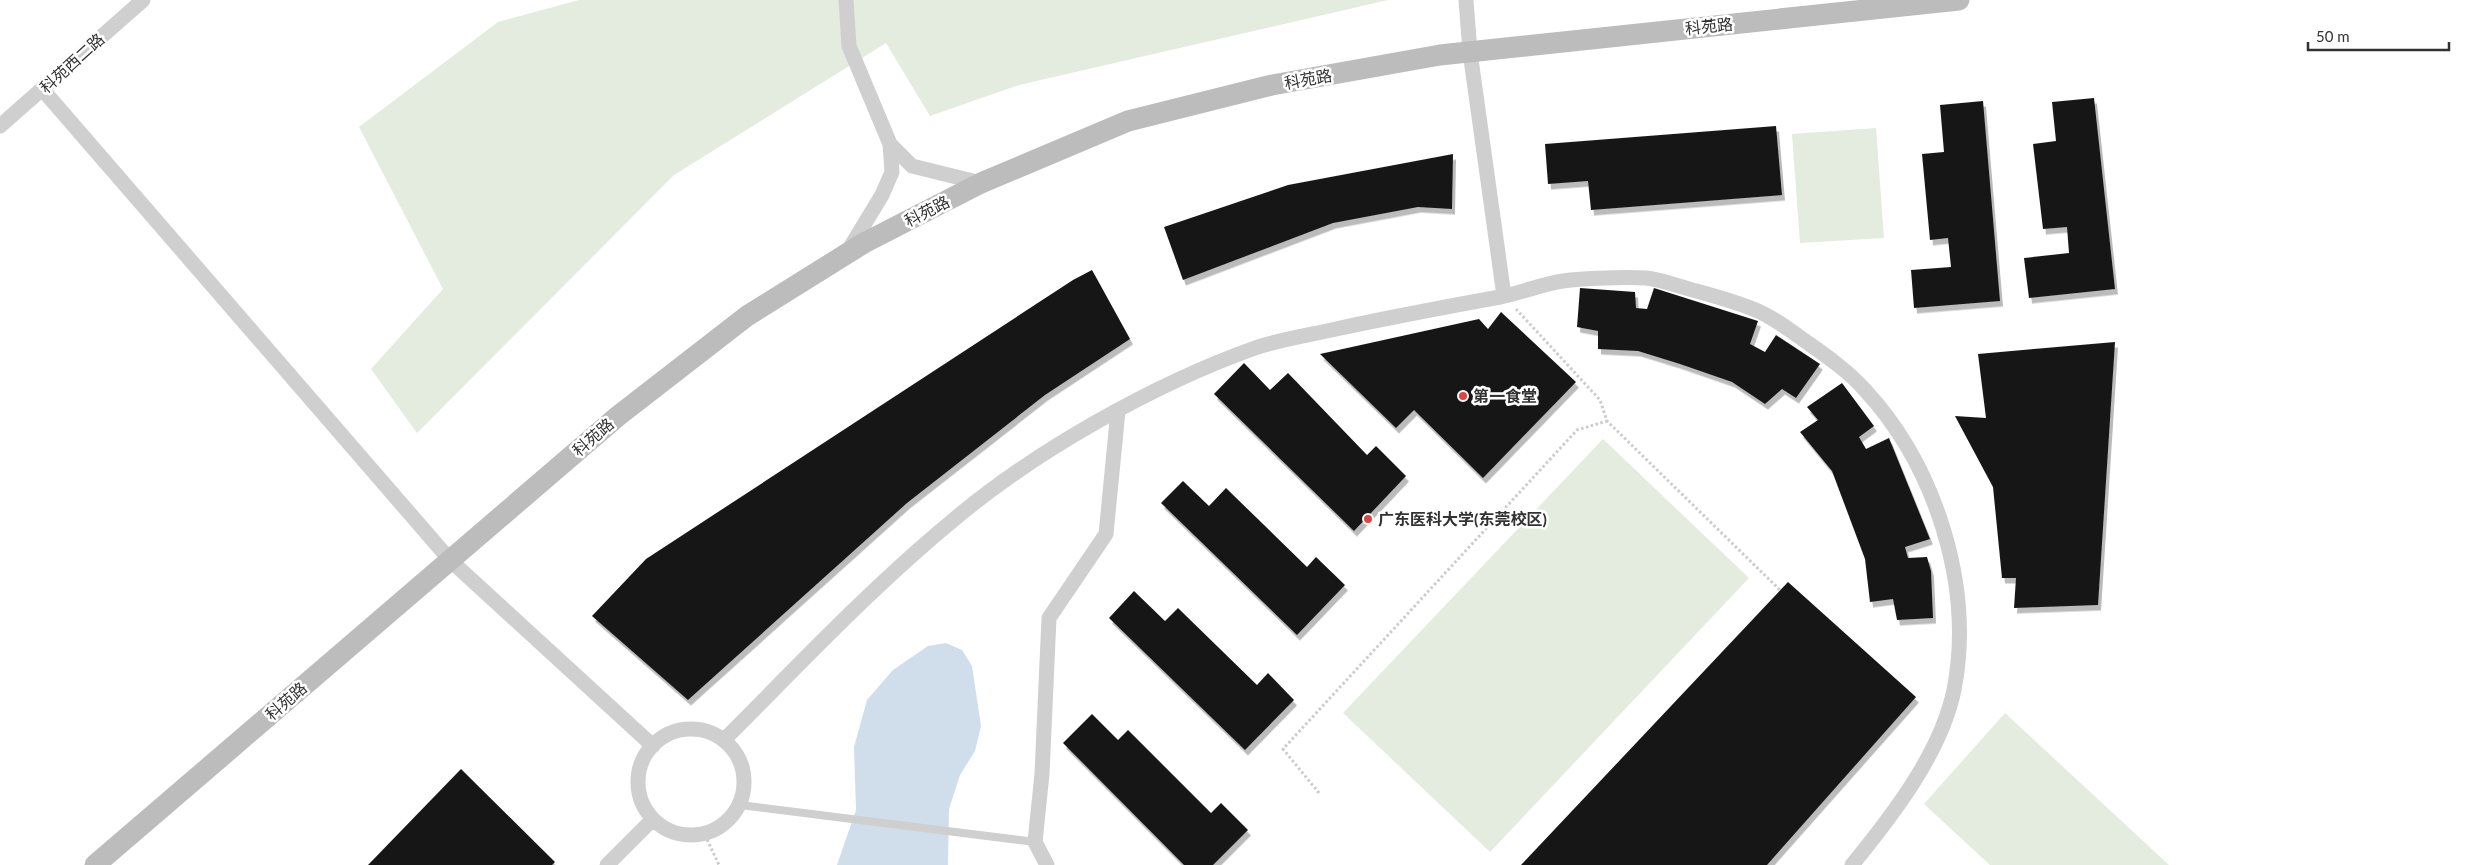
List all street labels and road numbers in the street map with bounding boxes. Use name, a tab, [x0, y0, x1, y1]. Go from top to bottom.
street label: 科苑路	[1684, 14, 1734, 37]
street label: 科苑西二路	[36, 29, 108, 96]
street label: 科苑路	[1283, 65, 1333, 92]
street label: 科苑路	[901, 191, 952, 230]
street label: 科苑路	[568, 414, 617, 460]
street label: 科苑路	[261, 678, 310, 724]

